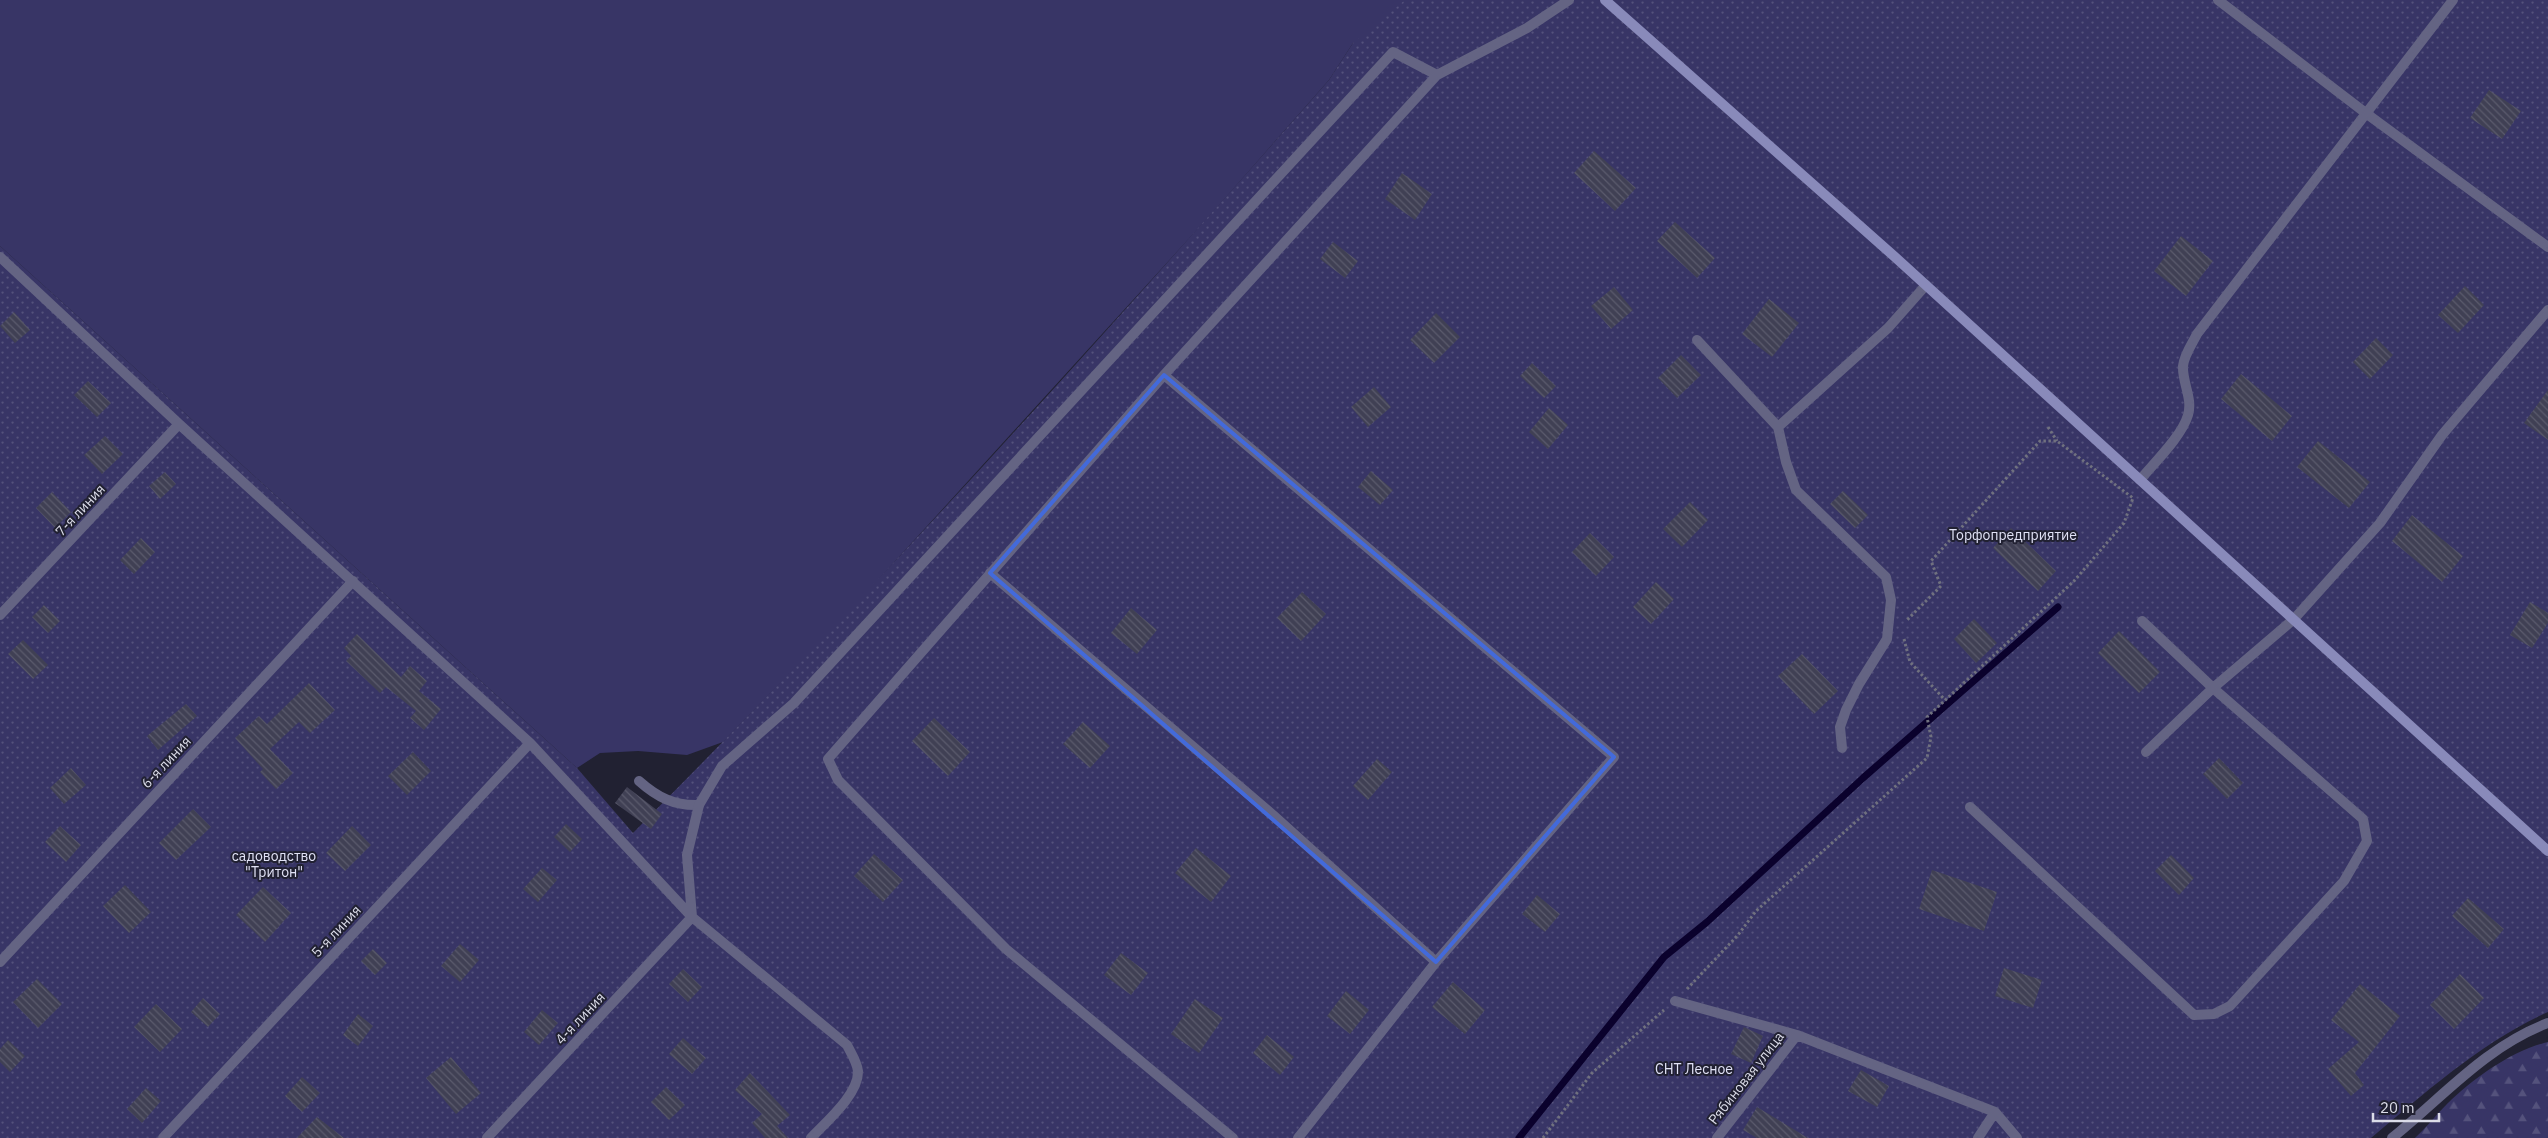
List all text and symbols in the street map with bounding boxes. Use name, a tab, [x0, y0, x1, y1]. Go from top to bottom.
street label: 7-я линия	[51, 480, 109, 540]
park label: Торфопредприятие	[1949, 526, 2077, 544]
street label: 6-я линия	[137, 732, 195, 792]
park label: садоводство "Тритон"	[232, 847, 316, 881]
street label: 5-я линия	[307, 901, 365, 961]
street label: 4-я линия	[551, 988, 609, 1048]
street label: Рябиновая улица	[1704, 1028, 1788, 1128]
park label: СНТ Лесное	[1655, 1060, 1733, 1078]
scale bar	[2373, 1090, 2439, 1122]
text: 20 m	[2380, 1098, 2415, 1117]

